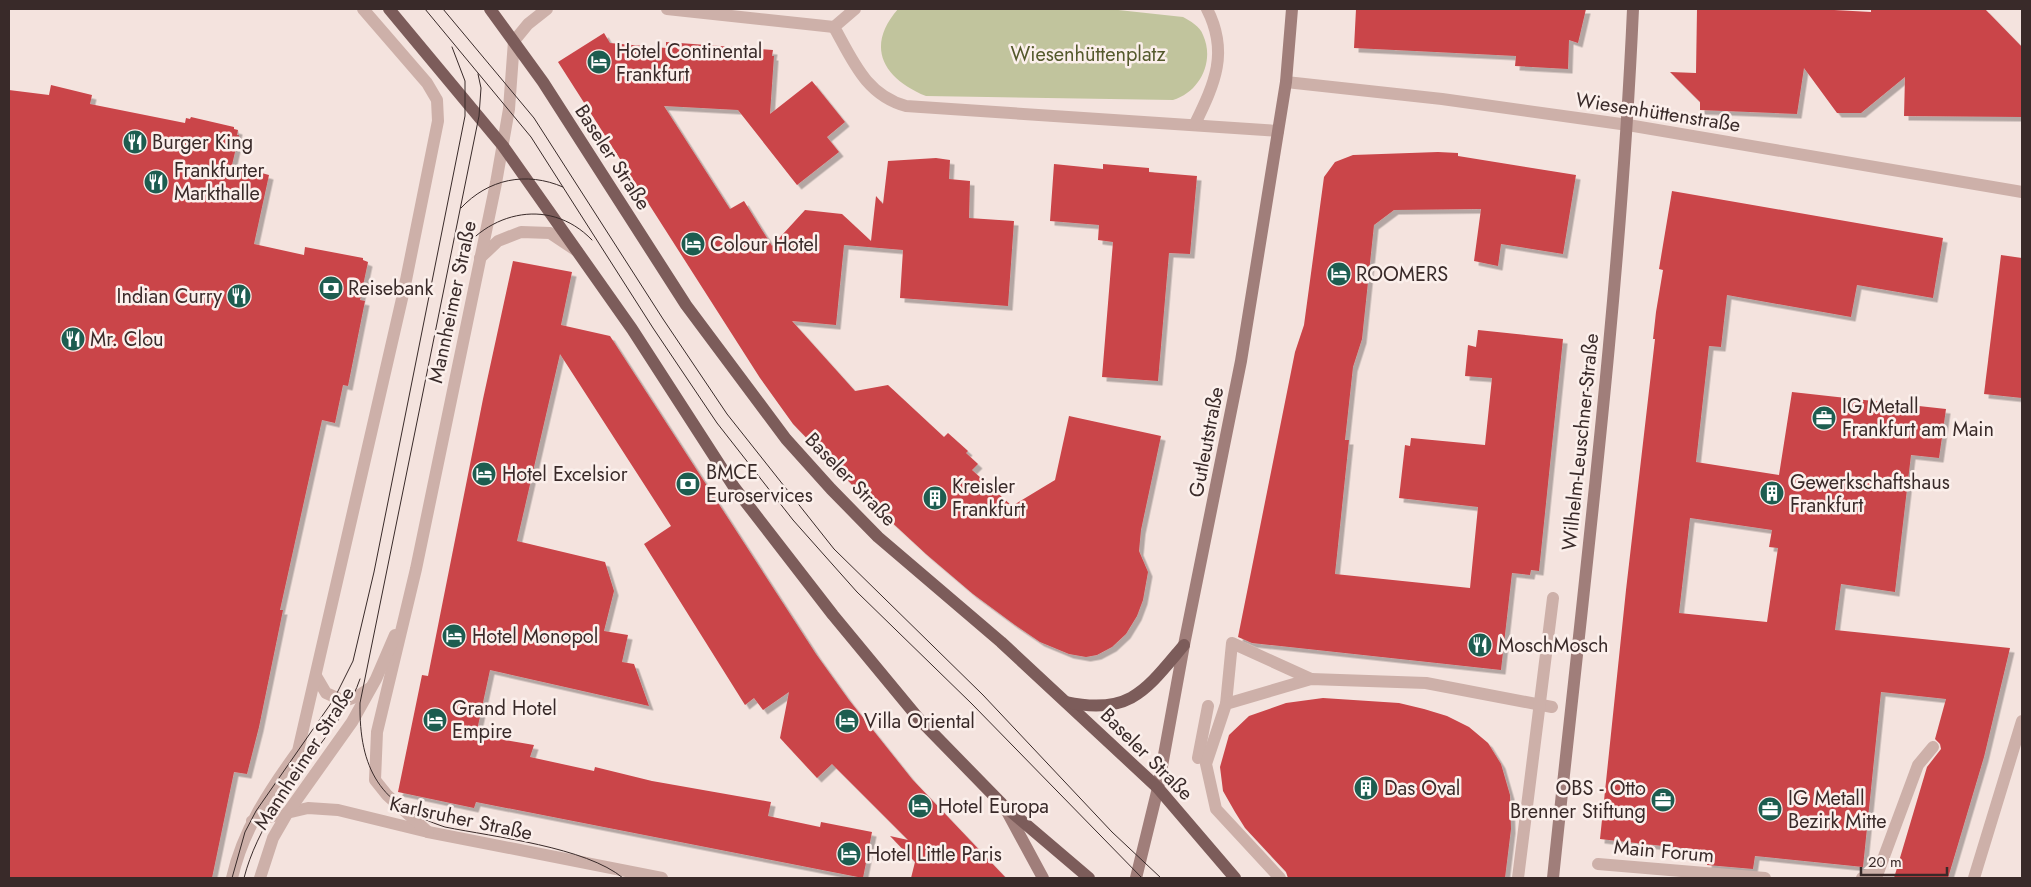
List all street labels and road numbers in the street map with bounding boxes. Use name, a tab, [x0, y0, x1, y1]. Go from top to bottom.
street label: Wiesenhüttenstraße	[1573, 85, 1742, 140]
street label: Baseler Straße	[568, 99, 658, 216]
street label: Mannheimer Straße	[421, 218, 484, 386]
street label: Wilhelm-Leuschner-Straße	[1555, 332, 1606, 552]
street label: Gutleutstraße	[1182, 384, 1231, 500]
street label: Baseler Straße	[798, 426, 903, 533]
street label: Mannheimer Straße	[247, 681, 362, 836]
street label: Baseler Straße	[1094, 701, 1200, 807]
street label: Karlsruher Straße	[387, 789, 535, 848]
street label: Main Forum	[1612, 833, 1715, 870]

